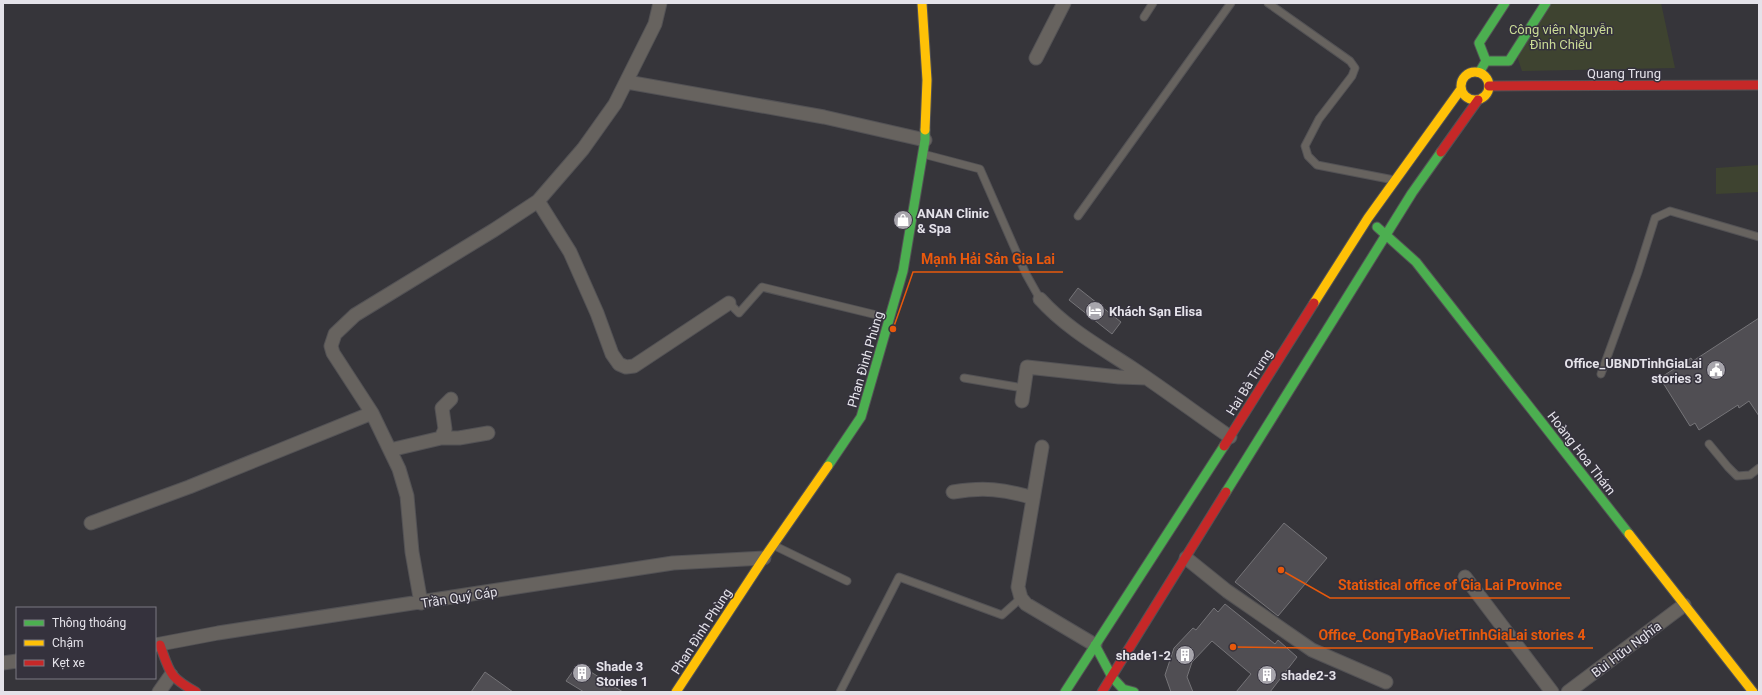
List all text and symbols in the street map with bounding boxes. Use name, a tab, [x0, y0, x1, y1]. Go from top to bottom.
park label: Công viên Nguyễn Đình Chiểu	[1509, 22, 1613, 52]
street label: Quang Trung	[1587, 66, 1661, 81]
place label: ANAN Clinic & Spa	[917, 206, 989, 236]
shop icon: ANAN Clinic & Spa	[892, 209, 914, 231]
callout: Mạnh Hải Sản Gia Lai	[913, 246, 1063, 272]
text: Mạnh Hải Sản Gia Lai	[921, 251, 1055, 267]
hotel icon: Khách Sạn Elisa	[1084, 300, 1106, 322]
place label: Khách Sạn Elisa	[1109, 304, 1202, 319]
street label: Phan Đình Phùng	[845, 309, 886, 409]
street label: Hai Bà Trưng	[1223, 346, 1276, 418]
place label: Office_UBNDTinhGiaLai stories 3	[1565, 356, 1702, 386]
public building icon: Office_UBNDTinhGiaLai stories 3	[1705, 359, 1727, 381]
street label: Hoàng Hoa Thám	[1544, 409, 1619, 498]
callout: Statistical office of Gia Lai Province	[1330, 572, 1570, 598]
text: Statistical office of Gia Lai Province	[1338, 577, 1563, 593]
street label: Trần Quý Cáp	[420, 584, 498, 611]
street label: Phan Đình Phùng	[668, 586, 735, 677]
legend	[16, 607, 156, 679]
text: Thông thoáng	[52, 616, 126, 630]
street label: Bùi Hữu Nghĩa	[1588, 618, 1664, 680]
callout: Office_CongTyBaoVietTinhGiaLai stories 4	[1310, 622, 1593, 648]
text: Office_CongTyBaoVietTinhGiaLai stories 4	[1318, 627, 1586, 643]
text: Chậm	[52, 636, 83, 650]
building icon: shade1-2	[1174, 644, 1196, 666]
place label: shade1-2	[1116, 648, 1171, 663]
text: Kẹt xe	[52, 656, 85, 670]
place label: Shade 3 Stories 1	[596, 659, 648, 689]
building icon: Shade 3 Stories 1	[571, 662, 593, 684]
building icon: shade2-3	[1256, 664, 1278, 686]
place label: shade2-3	[1281, 668, 1336, 683]

